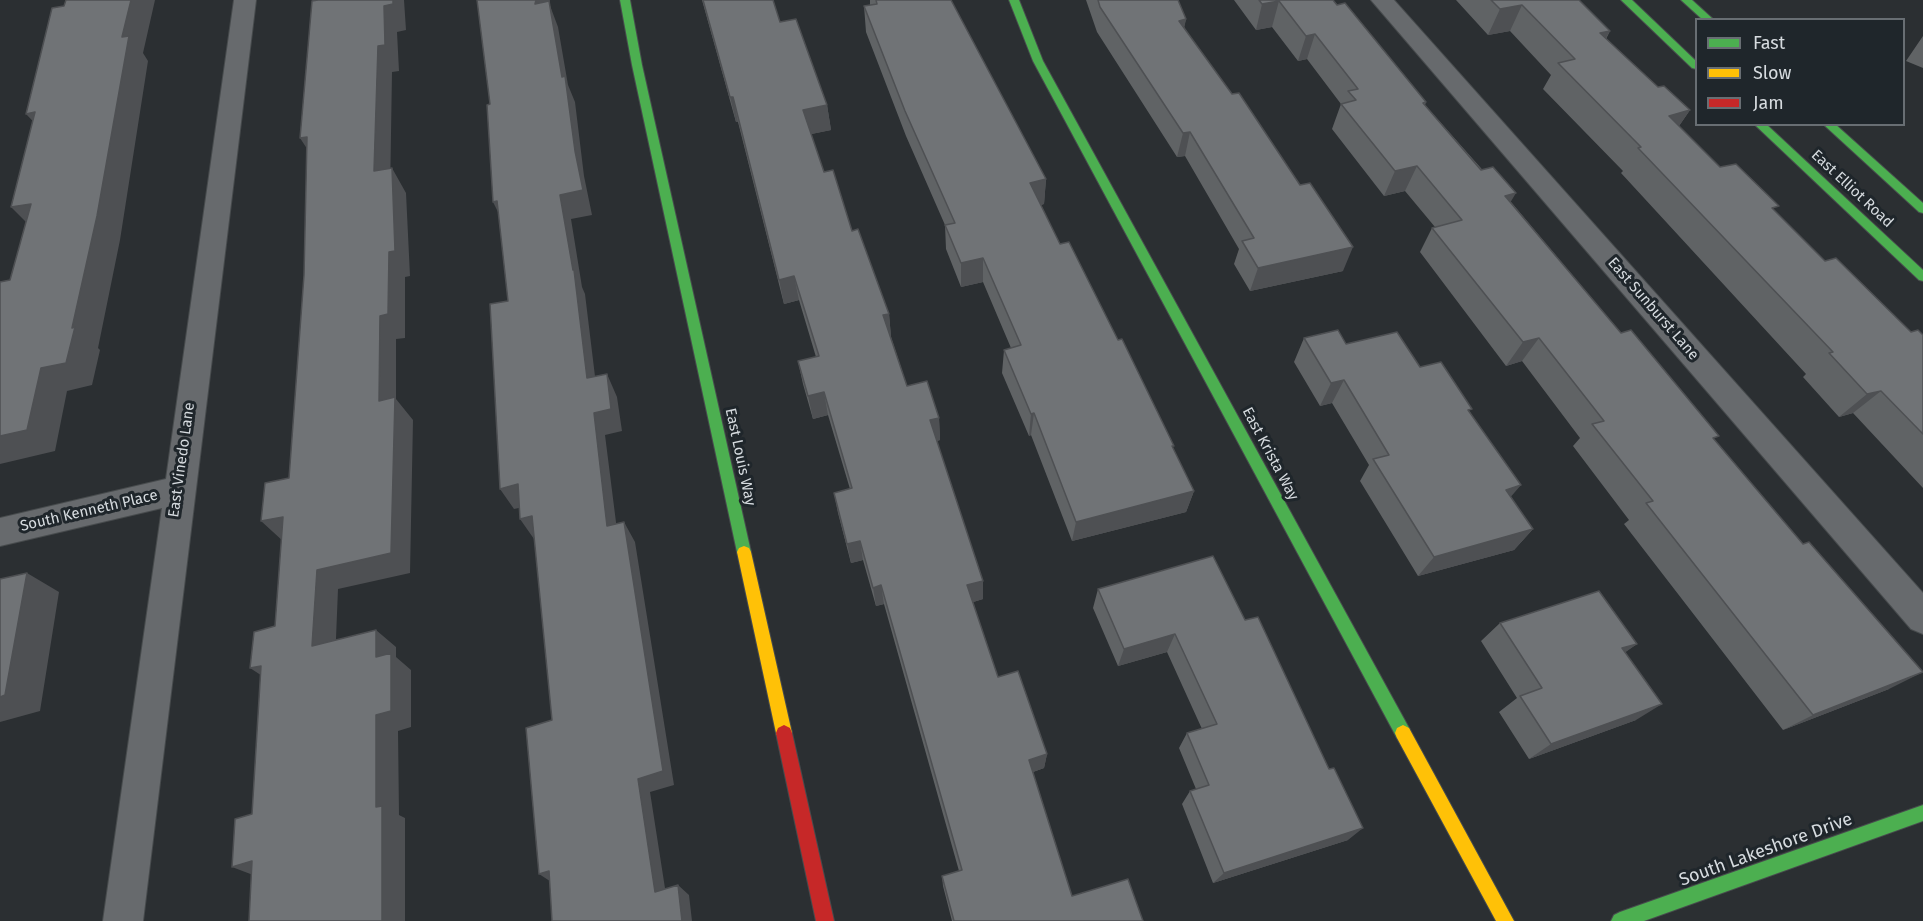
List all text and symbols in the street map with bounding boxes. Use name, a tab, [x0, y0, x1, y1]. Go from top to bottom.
legend	[1695, 18, 1905, 126]
text: Fast	[1753, 32, 1785, 54]
text: Slow	[1753, 62, 1791, 84]
text: Jam	[1753, 92, 1784, 114]
street label: East Elliot Road	[1807, 146, 1897, 232]
street label: East Sunburst Lane	[1604, 254, 1702, 364]
street label: East Vinedo Lane	[165, 401, 199, 519]
street label: East Krista Way	[1238, 404, 1302, 504]
street label: East Louis Way	[721, 407, 759, 507]
street label: South Kenneth Place	[18, 486, 160, 536]
street label: South Lakeshore Drive	[1676, 809, 1856, 891]

